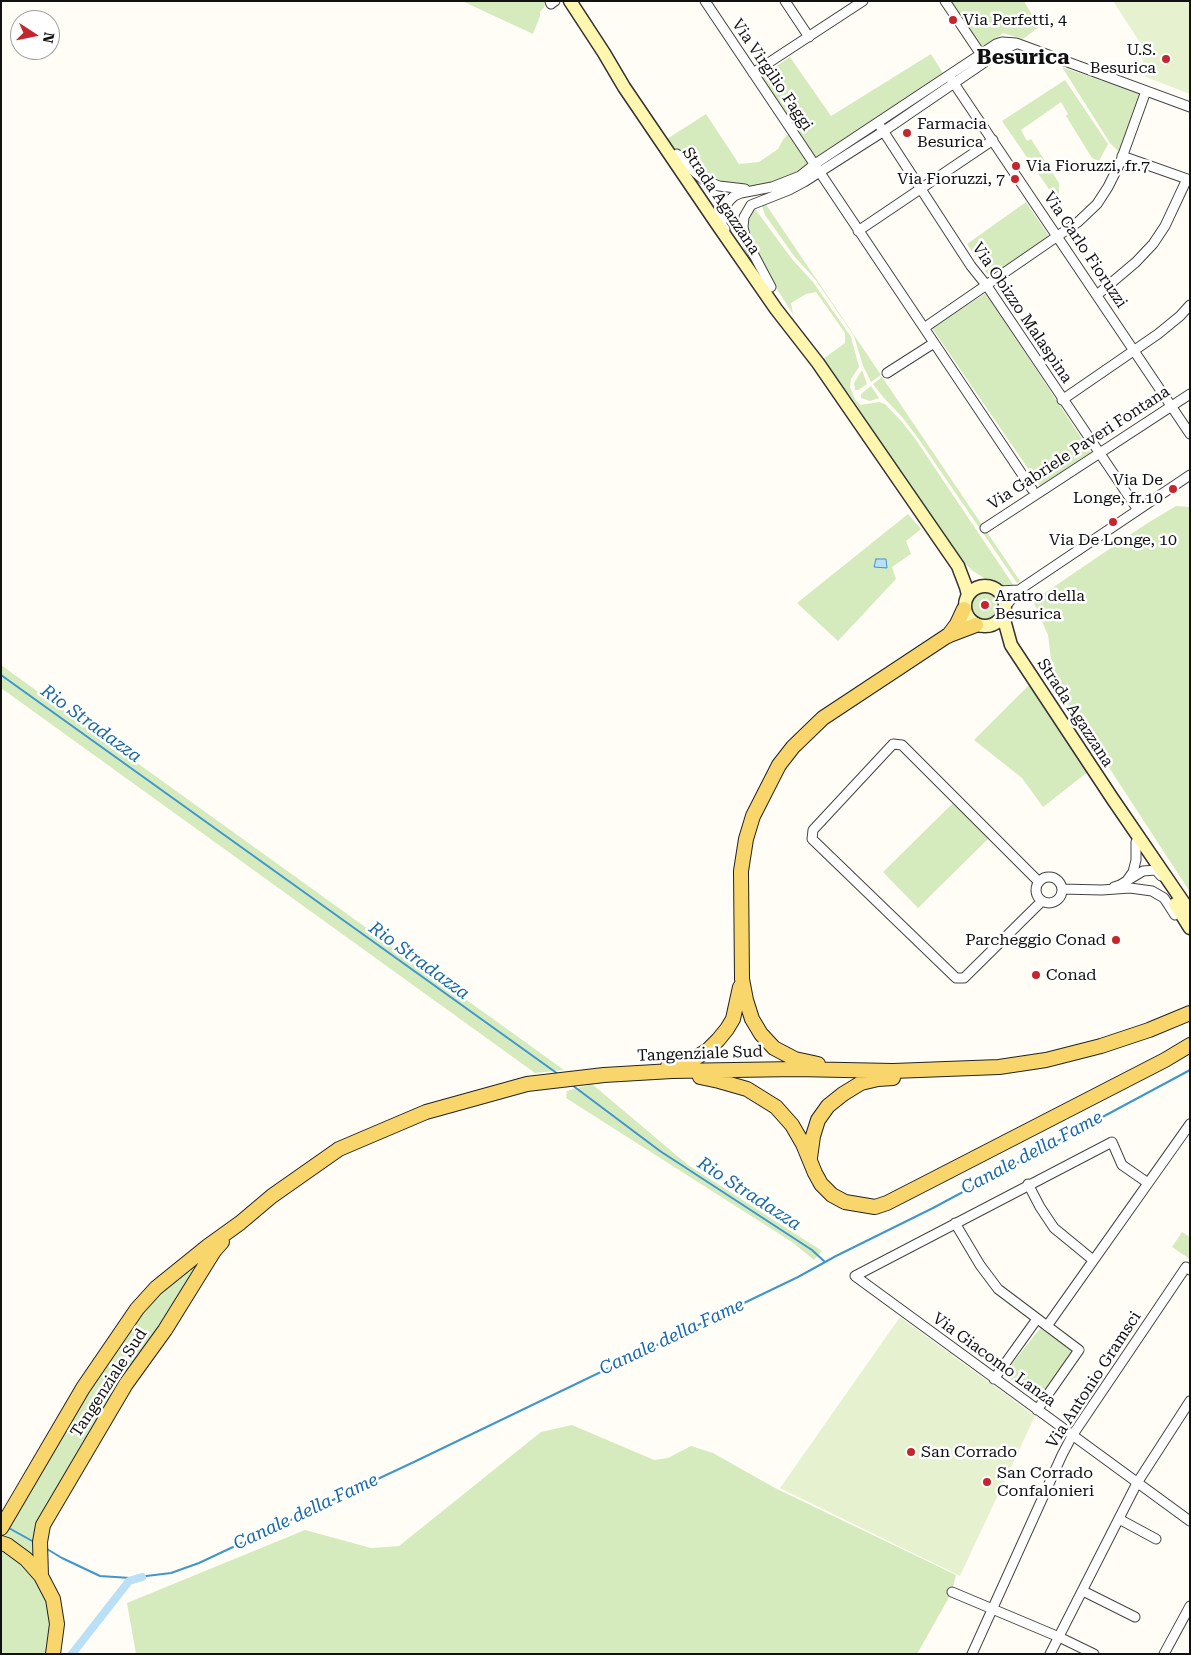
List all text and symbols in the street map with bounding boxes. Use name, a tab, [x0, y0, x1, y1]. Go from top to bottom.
north arrow	[10, 10, 60, 60]
place label: Via Perfetti, 4	[963, 10, 1067, 30]
marker: Via Perfetti, 4	[947, 14, 959, 26]
street label: Via Virgilio Faggi	[728, 15, 816, 135]
text: N	[40, 31, 58, 44]
place label: U.S. Besurica	[1090, 40, 1156, 78]
district label: Besurica	[976, 45, 1070, 71]
marker: U.S. Besurica	[1160, 53, 1172, 65]
place label: Farmacia Besurica	[917, 114, 987, 152]
marker: Farmacia Besurica	[901, 127, 913, 139]
street label: Strada Agazzana	[678, 144, 764, 258]
place label: Via Fioruzzi, fr.7	[1026, 156, 1150, 176]
marker: Via Fioruzzi, fr.7	[1010, 160, 1022, 172]
place label: Via Fioruzzi, 7	[897, 169, 1005, 189]
marker: Via Fioruzzi, 7	[1009, 173, 1021, 185]
street label: Via Carlo Fioruzzi	[1039, 188, 1131, 312]
street label: Via Obizzo Malaspina	[968, 239, 1076, 387]
street label: Via Gabriele Paveri Fontana	[984, 382, 1174, 514]
place label: Via De Longe, fr.10	[1073, 470, 1163, 508]
marker: Via De Longe, fr.10	[1167, 483, 1179, 495]
marker: Via De Longe, 10	[1107, 516, 1119, 528]
place label: Via De Longe, 10	[1049, 530, 1177, 550]
place label: Aratro della Besurica	[995, 586, 1085, 624]
marker: Aratro della Besurica	[979, 599, 991, 611]
street label: Strada Agazzana	[1033, 655, 1117, 771]
water label: Rio Stradazza	[36, 680, 146, 768]
water label: Rio Stradazza	[364, 917, 474, 1005]
place label: Parcheggio Conad	[965, 930, 1106, 950]
marker: Parcheggio Conad	[1110, 934, 1122, 946]
place label: Conad	[1046, 965, 1096, 985]
marker: Conad	[1030, 969, 1042, 981]
street label: Tangenziale Sud	[637, 1042, 763, 1066]
water label: Canale della Fame	[958, 1107, 1106, 1199]
water label: Rio Stradazza	[693, 1153, 805, 1235]
water label: Canale della Fame	[596, 1294, 748, 1380]
street label: Via Antonio Gramsci	[1043, 1308, 1145, 1452]
street label: Via Giacomo Lanza	[929, 1309, 1059, 1411]
street label: Tangenziale Sud	[67, 1325, 151, 1441]
place label: San Corrado	[921, 1442, 1017, 1462]
marker: San Corrado	[905, 1446, 917, 1458]
place label: San Corrado Confalonieri	[997, 1463, 1094, 1501]
water label: Canale della Fame	[230, 1469, 382, 1555]
marker: San Corrado Confalonieri	[981, 1476, 993, 1488]

